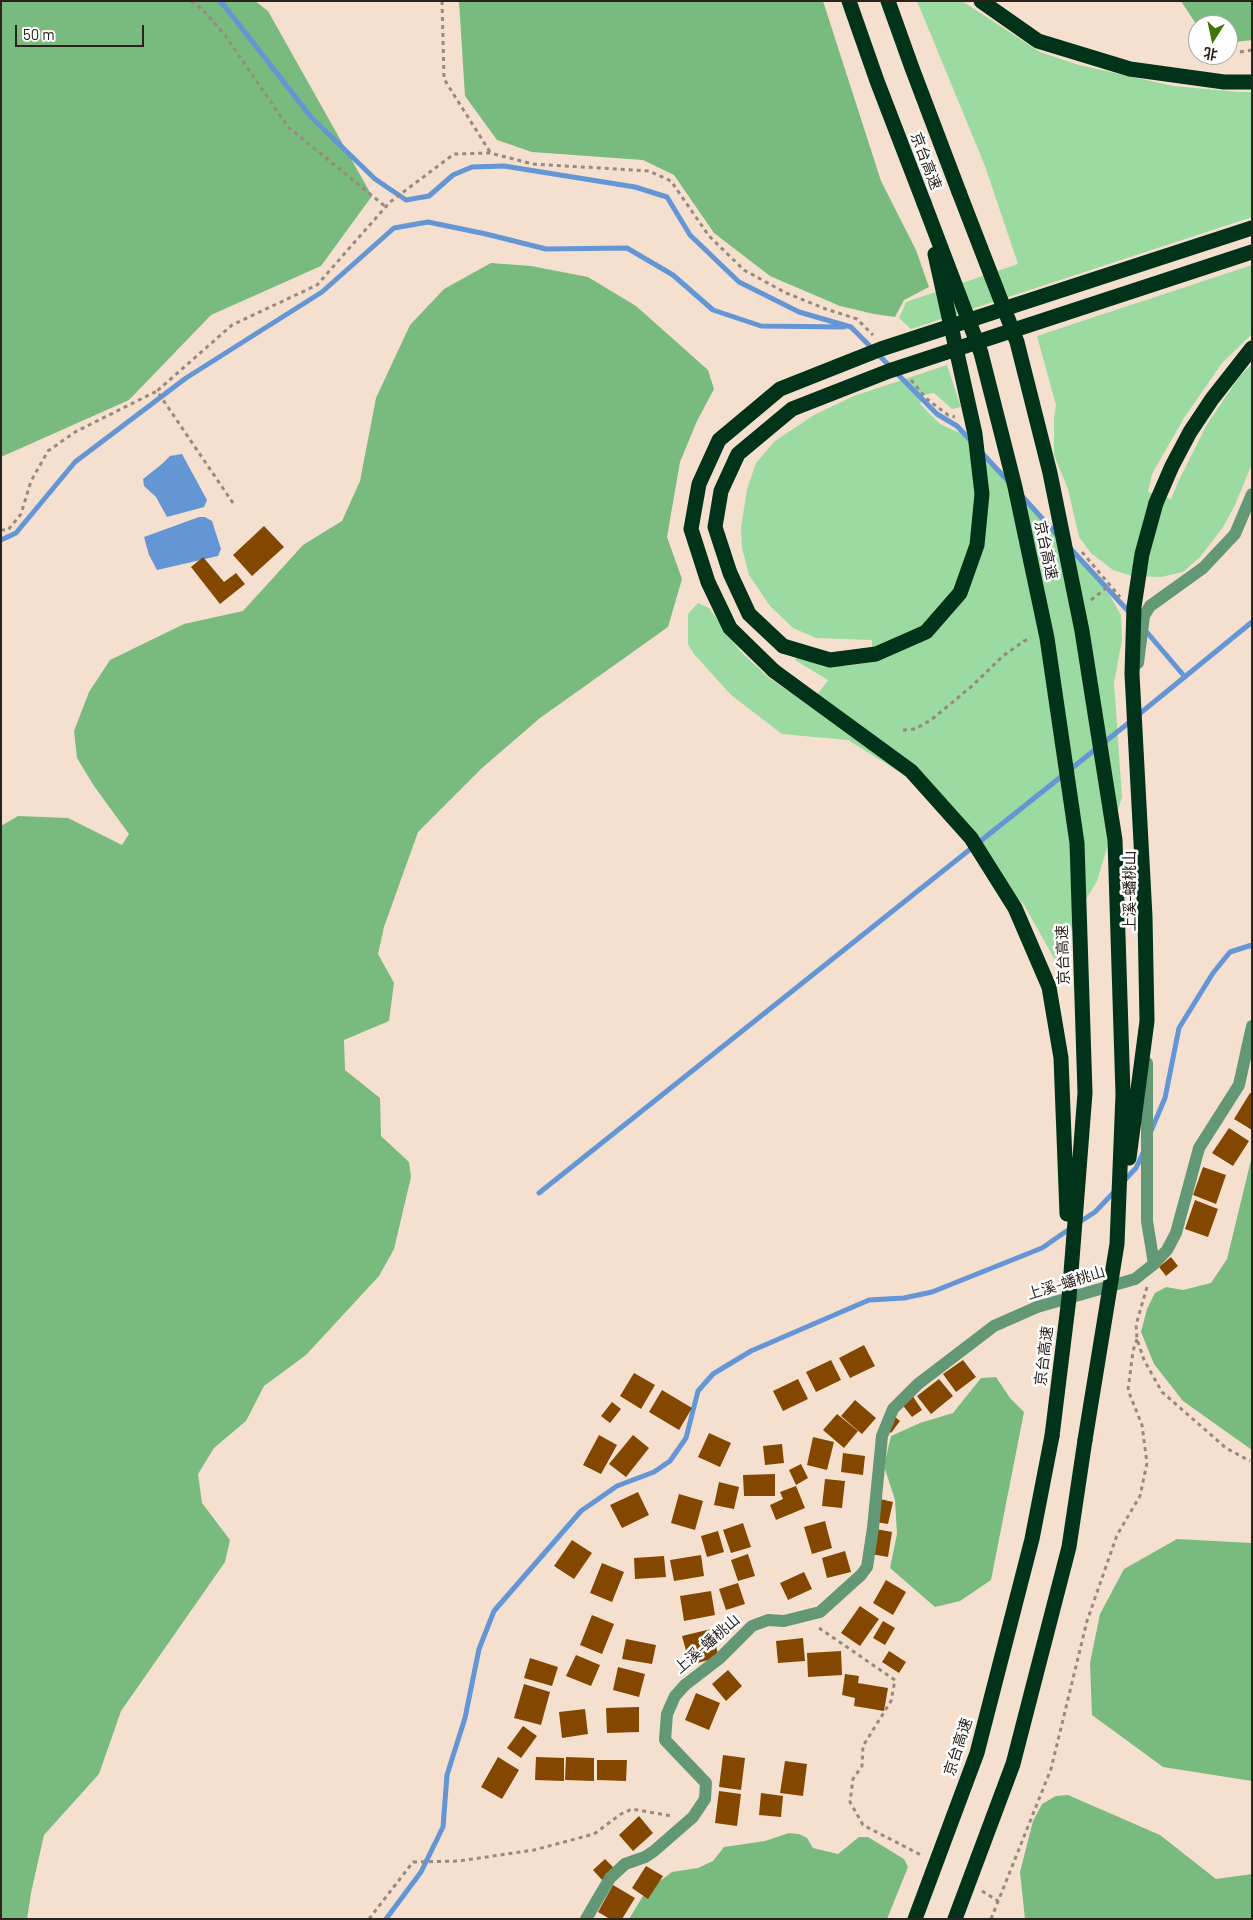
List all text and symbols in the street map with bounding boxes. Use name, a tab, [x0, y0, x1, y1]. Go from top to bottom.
scale bar	[18, 15, 146, 47]
north arrow	[1188, 15, 1238, 65]
text: 50 m	[23, 25, 55, 43]
text: 北	[1202, 45, 1219, 64]
street label: 京台高速	[907, 130, 945, 192]
street label: 京台高速	[1031, 519, 1061, 581]
street label: 上溪-蟠桃山	[1121, 851, 1139, 931]
street label: 京台高速	[1053, 925, 1073, 985]
street label: 上溪-蟠桃山	[1025, 1263, 1107, 1303]
street label: 京台高速	[1031, 1325, 1057, 1387]
street label: 上溪-蟠桃山	[671, 1611, 743, 1677]
street label: 京台高速	[940, 1716, 976, 1778]

